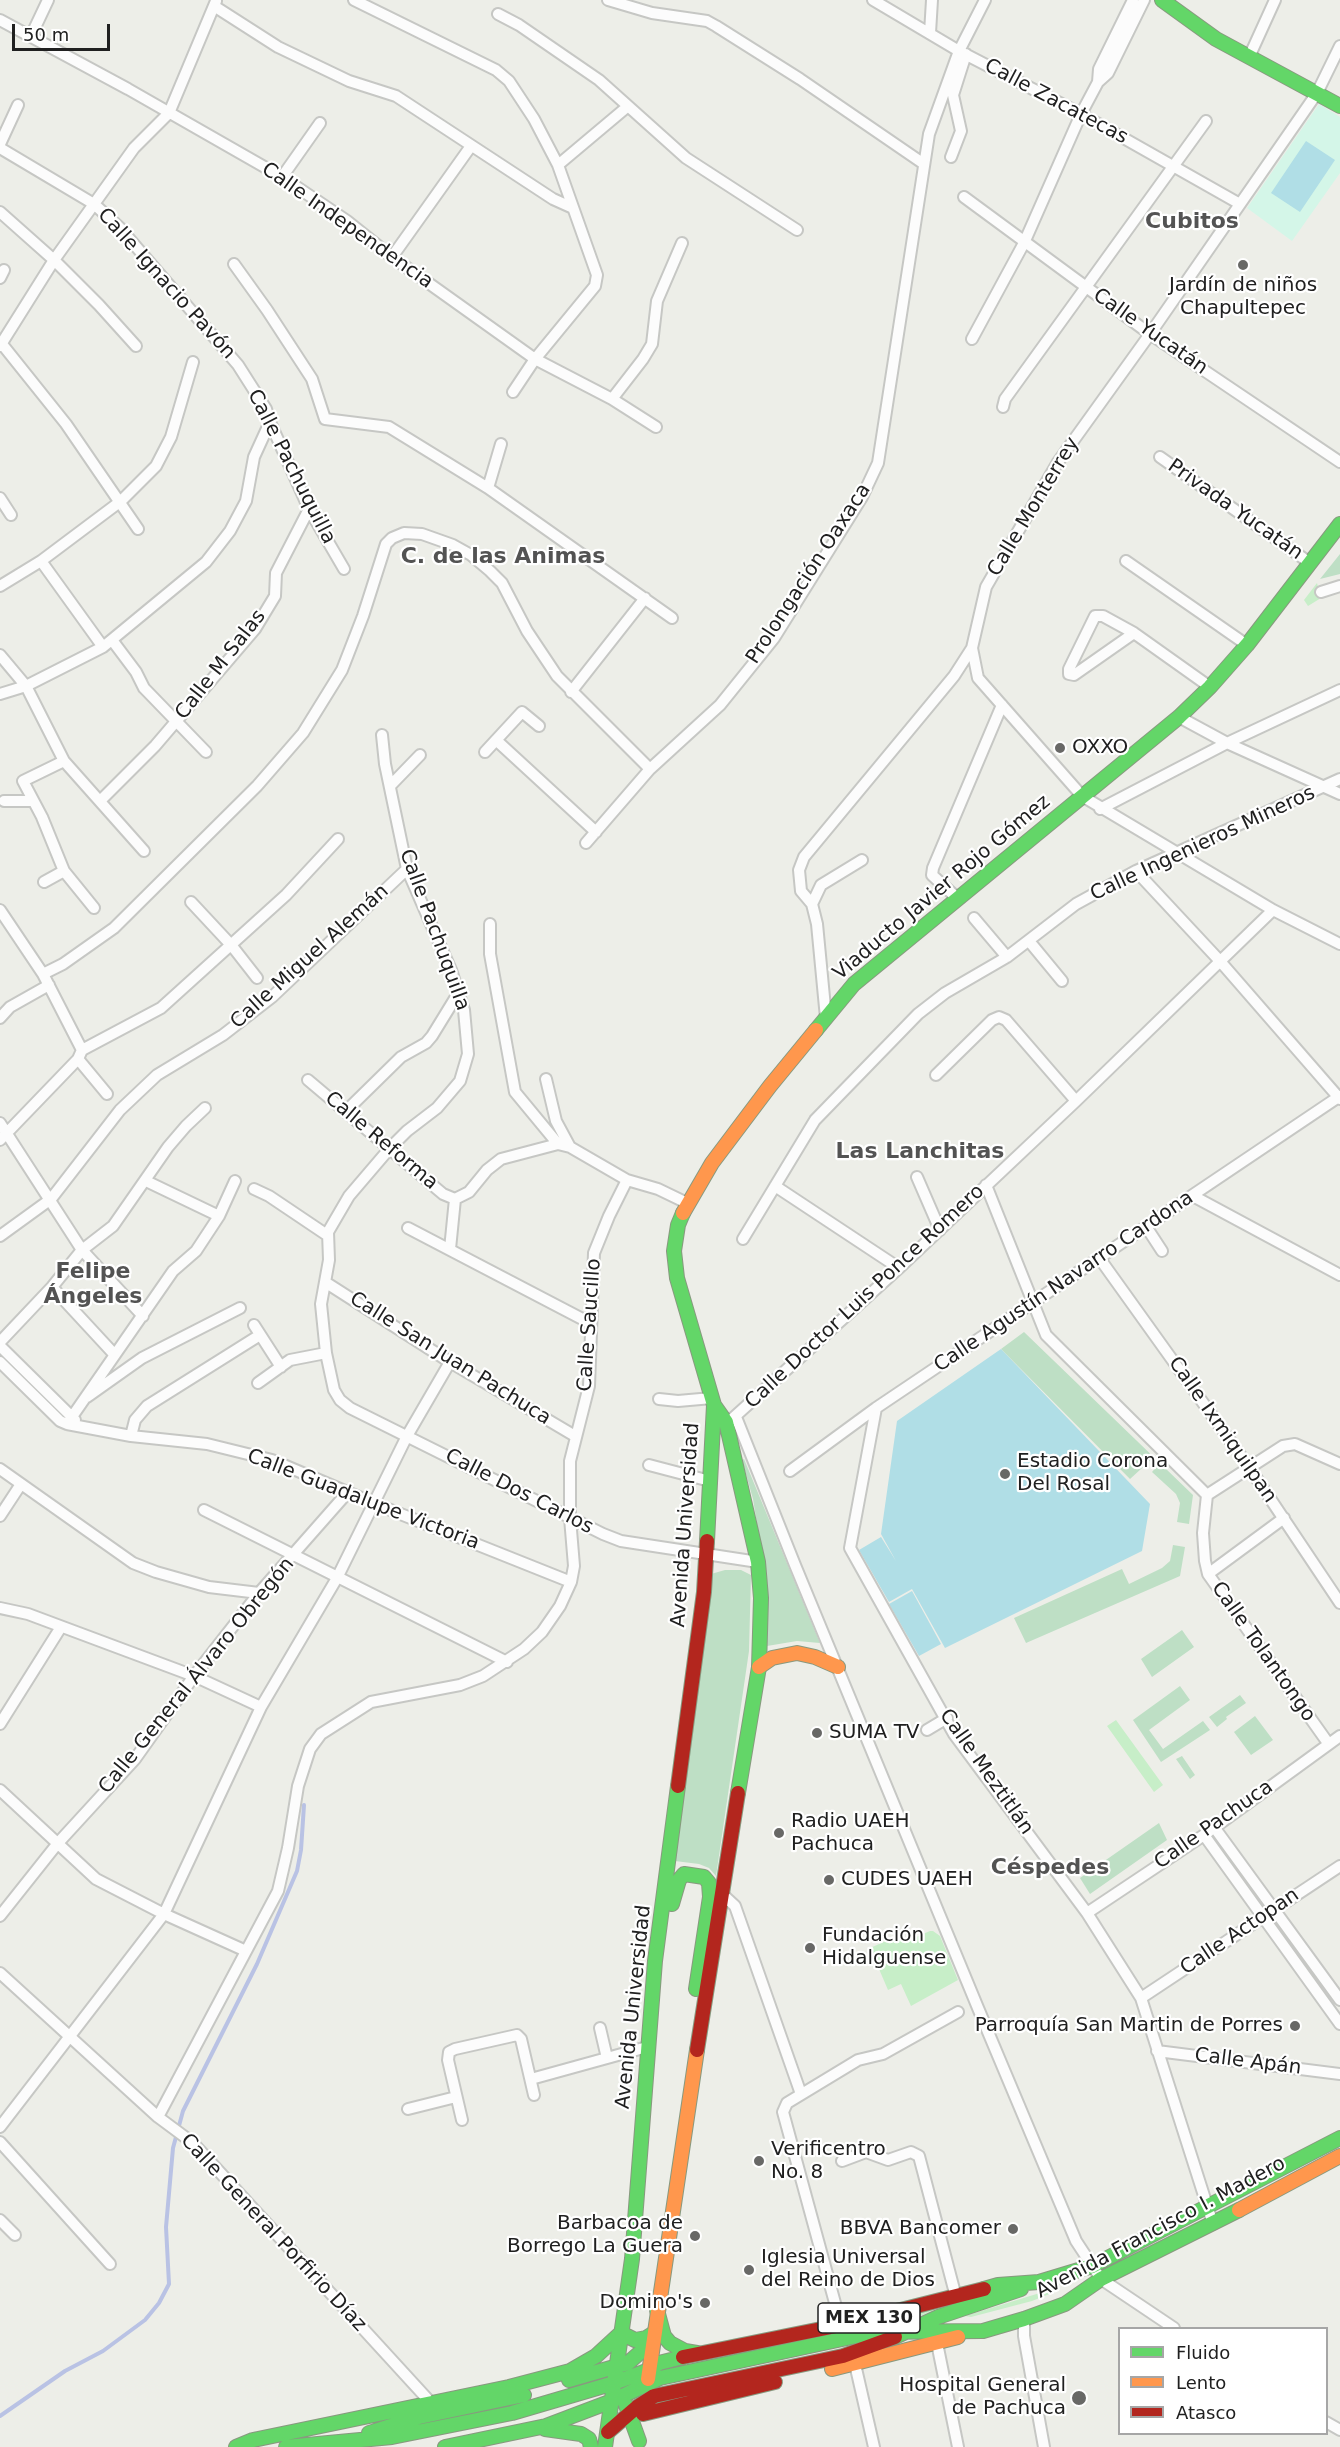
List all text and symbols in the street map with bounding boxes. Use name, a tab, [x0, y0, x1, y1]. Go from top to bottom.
scale bar	[15, 12, 112, 50]
text: 50 m	[23, 24, 69, 45]
street label: Calle Zacatecas	[980, 54, 1132, 150]
street label: Calle Independencia	[257, 158, 437, 294]
street label: Calle Ignacio Pavón	[92, 204, 240, 364]
district label: Cubitos	[1145, 209, 1239, 235]
marker: Jardín de niños Chapultepec	[1236, 258, 1250, 272]
place label: Jardín de niños Chapultepec	[1169, 274, 1317, 321]
street label: Calle Yucatán	[1088, 284, 1212, 380]
street label: Calle Pachuquilla	[242, 386, 340, 548]
street label: Calle Monterrey	[983, 433, 1085, 581]
street label: Privada Yucatán	[1163, 454, 1307, 566]
street label: Prolongación Oaxaca	[742, 479, 876, 669]
district label: C. de las Animas	[401, 544, 605, 570]
street label: Calle M Salas	[171, 605, 271, 725]
place label: OXXO	[1072, 736, 1128, 760]
marker: OXXO	[1053, 741, 1067, 755]
street label: Calle Ingenieros Mineros	[1087, 781, 1319, 907]
street label: Viaducto Javier Rojo Gómez	[829, 790, 1055, 986]
street label: Calle Pachuquilla	[394, 846, 474, 1014]
street label: Calle Miguel Alemán	[226, 880, 394, 1034]
street label: Calle Reforma	[320, 1087, 442, 1195]
district label: Las Lanchitas	[836, 1139, 1004, 1165]
street label: Calle Doctor Luis Ponce Romero	[741, 1180, 989, 1414]
street label: Calle Agustín Navarro Cardona	[930, 1186, 1198, 1378]
street label: Calle Saucillo	[573, 1258, 607, 1392]
district label: Felipe Ángeles	[44, 1259, 142, 1310]
street label: Calle San Juan Pachuca	[345, 1287, 555, 1431]
street label: Calle Ixmiquilpan	[1163, 1352, 1281, 1508]
street label: Avenida Universidad	[667, 1422, 705, 1628]
street label: Calle Dos Carlos	[441, 1444, 597, 1540]
street label: Calle Guadalupe Victoria	[243, 1445, 483, 1555]
place label: Estadio Corona Del Rosal	[1017, 1450, 1168, 1497]
marker: Estadio Corona Del Rosal	[998, 1467, 1012, 1481]
street label: Calle General Álvaro Obregón	[94, 1553, 300, 1799]
street label: Calle Tolantongo	[1206, 1577, 1320, 1727]
street label: Calle Meztitlán	[934, 1705, 1038, 1839]
place label: SUMA TV	[829, 1721, 920, 1745]
marker: SUMA TV	[810, 1726, 824, 1740]
street label: Calle Pachuca	[1150, 1775, 1278, 1875]
place label: Radio UAEH Pachuca	[791, 1810, 910, 1857]
marker: Radio UAEH Pachuca	[772, 1826, 786, 1840]
district label: Céspedes	[991, 1855, 1109, 1881]
place label: CUDES UAEH	[841, 1868, 973, 1892]
marker: CUDES UAEH	[822, 1873, 836, 1887]
street label: Calle Actopan	[1176, 1883, 1304, 1981]
street label: Avenida Universidad	[611, 1904, 657, 2110]
place label: Fundación Hidalguense	[822, 1924, 946, 1971]
marker: Fundación Hidalguense	[803, 1941, 817, 1955]
place label: Parroquía San Martin de Porres	[975, 2014, 1283, 2038]
marker: Parroquía San Martin de Porres	[1288, 2019, 1302, 2033]
street label: Calle Apán	[1193, 2044, 1303, 2080]
street label: Calle General Porfirio Díaz	[175, 2129, 371, 2337]
place label: Verificentro No. 8	[771, 2138, 886, 2185]
street label: Avenida Francisco I. Madero	[1032, 2152, 1290, 2304]
marker: Verificentro No. 8	[752, 2154, 766, 2168]
place label: Barbacoa de Borrego La Guera	[507, 2212, 683, 2259]
place label: BBVA Bancomer	[840, 2217, 1001, 2241]
marker: BBVA Bancomer	[1006, 2222, 1020, 2236]
marker: Barbacoa de Borrego La Guera	[688, 2229, 702, 2243]
place label: Iglesia Universal del Reino de Dios	[761, 2246, 935, 2293]
marker: Iglesia Universal del Reino de Dios	[742, 2263, 756, 2277]
place label: Domino's	[599, 2291, 693, 2315]
marker: Domino's	[698, 2296, 712, 2310]
road number: MEX 130	[818, 2303, 920, 2333]
legend	[1118, 2327, 1328, 2435]
text: Fluido	[1176, 2342, 1230, 2363]
text: Lento	[1176, 2372, 1226, 2393]
place label: Hospital General de Pachuca	[899, 2374, 1066, 2421]
marker: Hospital General de Pachuca	[1070, 2389, 1088, 2407]
text: Atasco	[1176, 2402, 1236, 2423]

